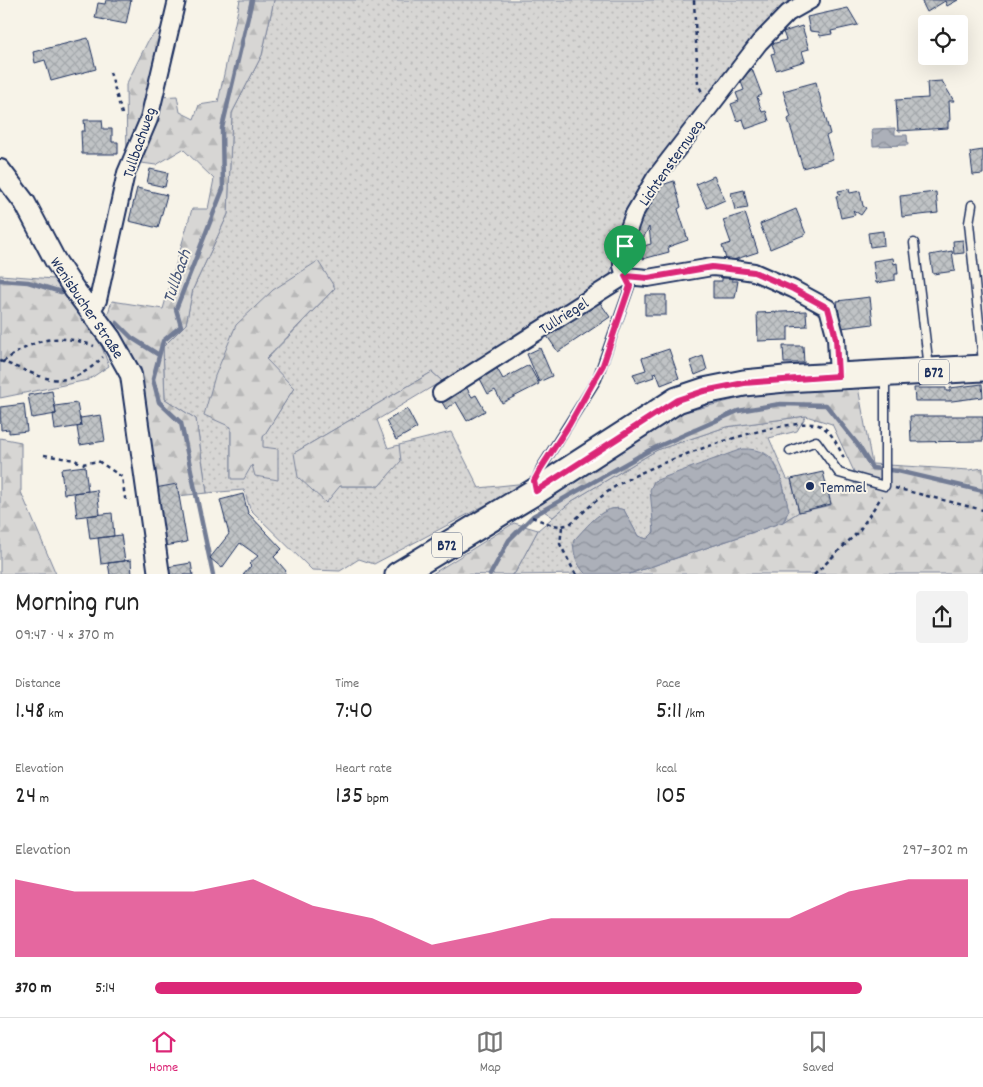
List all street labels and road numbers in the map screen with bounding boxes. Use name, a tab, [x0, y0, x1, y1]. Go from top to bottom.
street label: Tullbachweg	[118, 104, 163, 181]
street label: Lichtensternweg	[634, 115, 710, 211]
street label: Wenisbucher Straße	[43, 253, 129, 364]
street label: Tullriegel	[535, 293, 594, 341]
road number: B72	[919, 360, 949, 384]
road number: B72	[432, 532, 462, 558]

